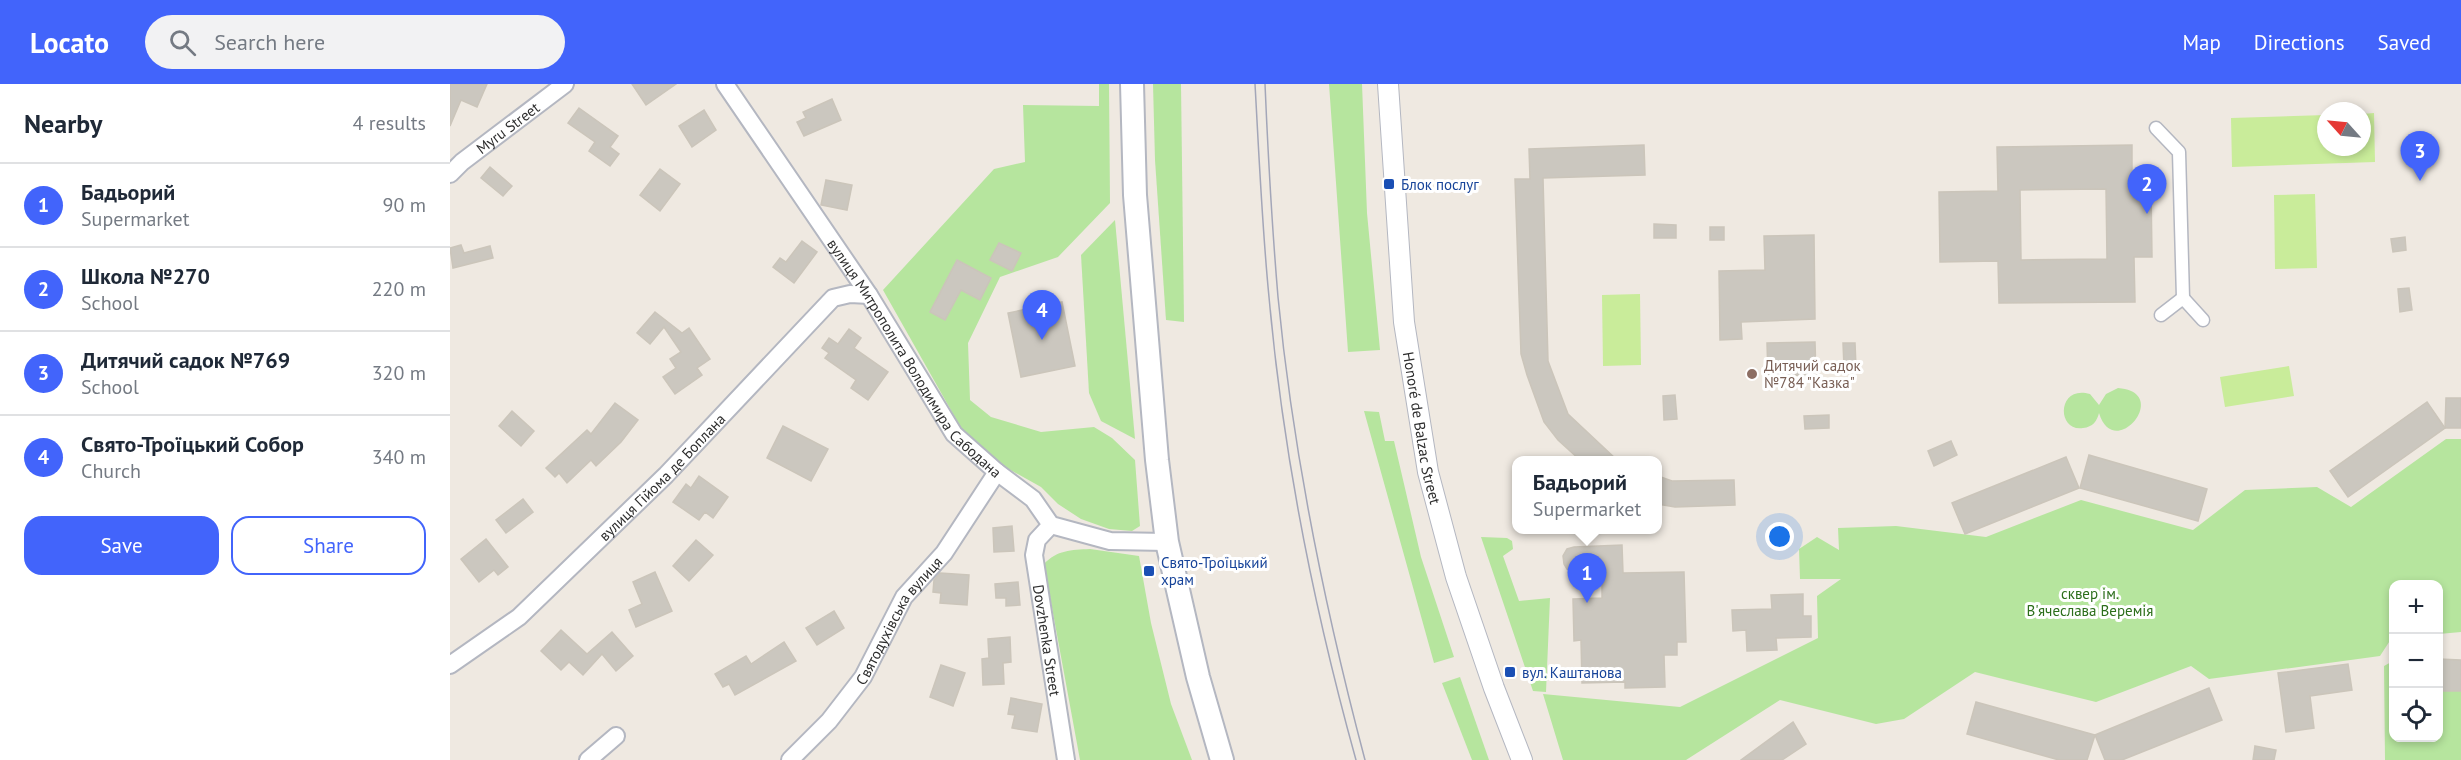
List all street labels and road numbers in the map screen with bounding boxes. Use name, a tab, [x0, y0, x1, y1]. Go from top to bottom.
street label: Myru Street	[472, 98, 543, 158]
street label: вулиця Митрополита Володимира Сабодана	[824, 235, 1006, 481]
street label: Honoré de Balzac Street	[1399, 350, 1446, 506]
street label: вулиця Гійома де Боплана	[594, 409, 729, 545]
street label: Святодухівська вулиця	[851, 552, 946, 689]
street label: Dovzhenka Street	[1029, 583, 1065, 697]

